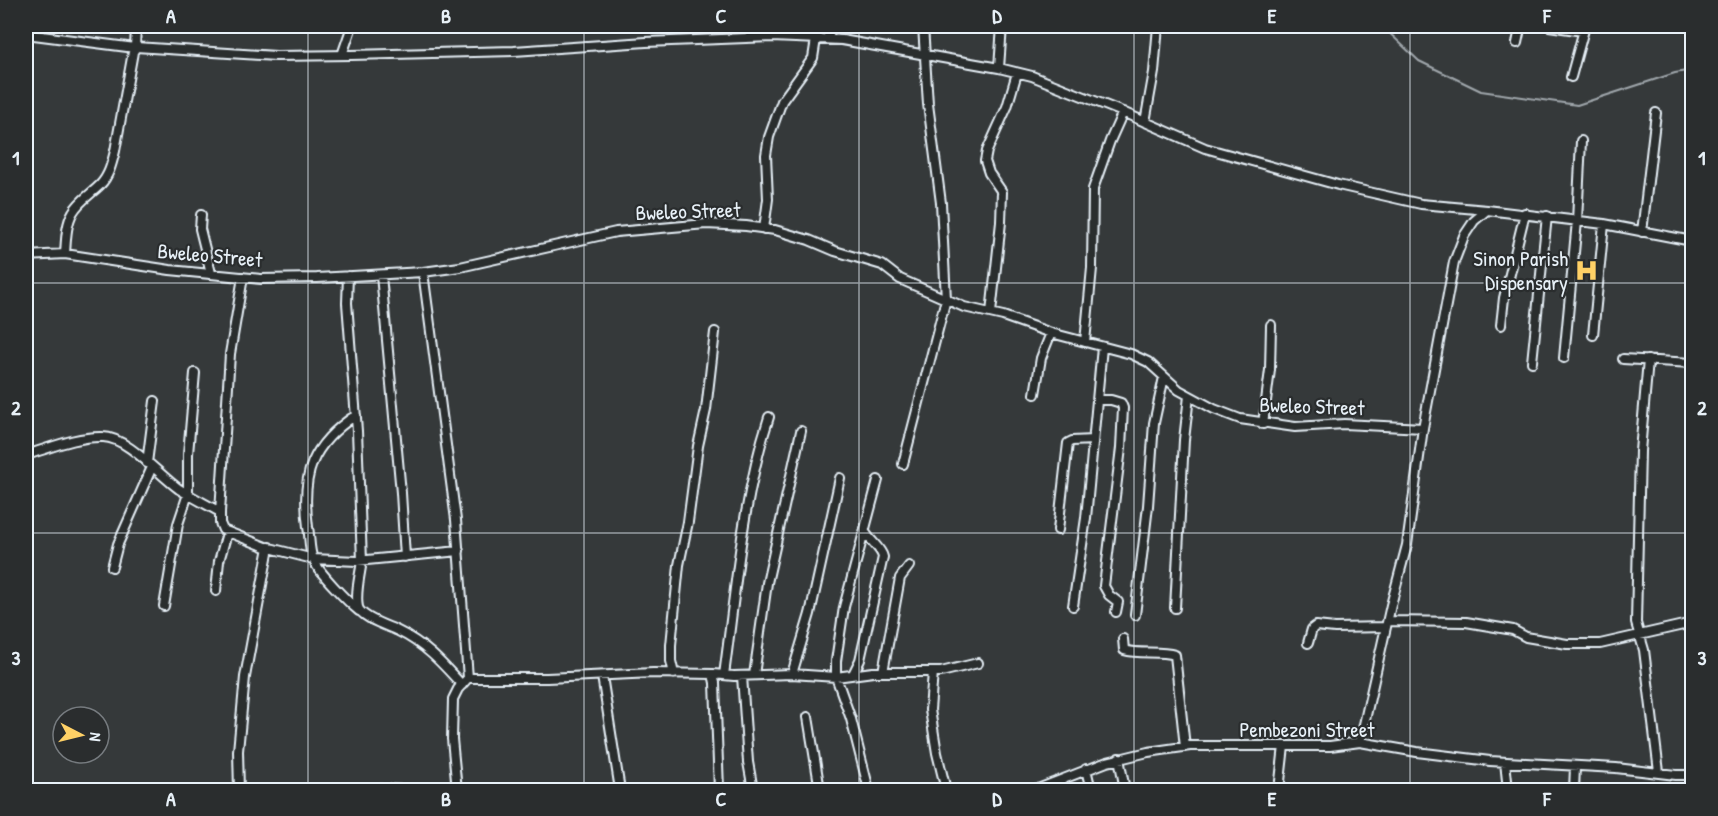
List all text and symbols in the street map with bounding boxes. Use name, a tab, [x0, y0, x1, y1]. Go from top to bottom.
text: A	[166, 2, 176, 29]
text: B	[441, 2, 451, 29]
text: C	[716, 2, 727, 29]
text: D	[992, 2, 1002, 29]
text: E	[1268, 2, 1277, 29]
text: F	[1542, 2, 1552, 29]
text: 1	[12, 144, 20, 171]
text: 1	[1698, 144, 1706, 171]
street label: Bweleo Street	[635, 195, 742, 227]
street label: Bweleo Street	[157, 236, 264, 274]
place label: Sinon Parish Dispensary	[1473, 244, 1568, 297]
hospital icon: Sinon Parish Dispensary	[1573, 257, 1599, 283]
street label: Bweleo Street	[1259, 390, 1366, 422]
text: 2	[11, 394, 21, 421]
text: 2	[1697, 394, 1707, 421]
text: 3	[12, 644, 21, 671]
text: 3	[1698, 644, 1707, 671]
north arrow	[51, 705, 111, 765]
street label: Pembezoni Street	[1239, 715, 1375, 744]
text: N	[84, 731, 107, 743]
text: A	[166, 785, 176, 812]
text: B	[441, 785, 451, 812]
text: C	[716, 785, 727, 812]
text: D	[992, 785, 1002, 812]
text: E	[1268, 785, 1277, 812]
text: F	[1542, 785, 1552, 812]

